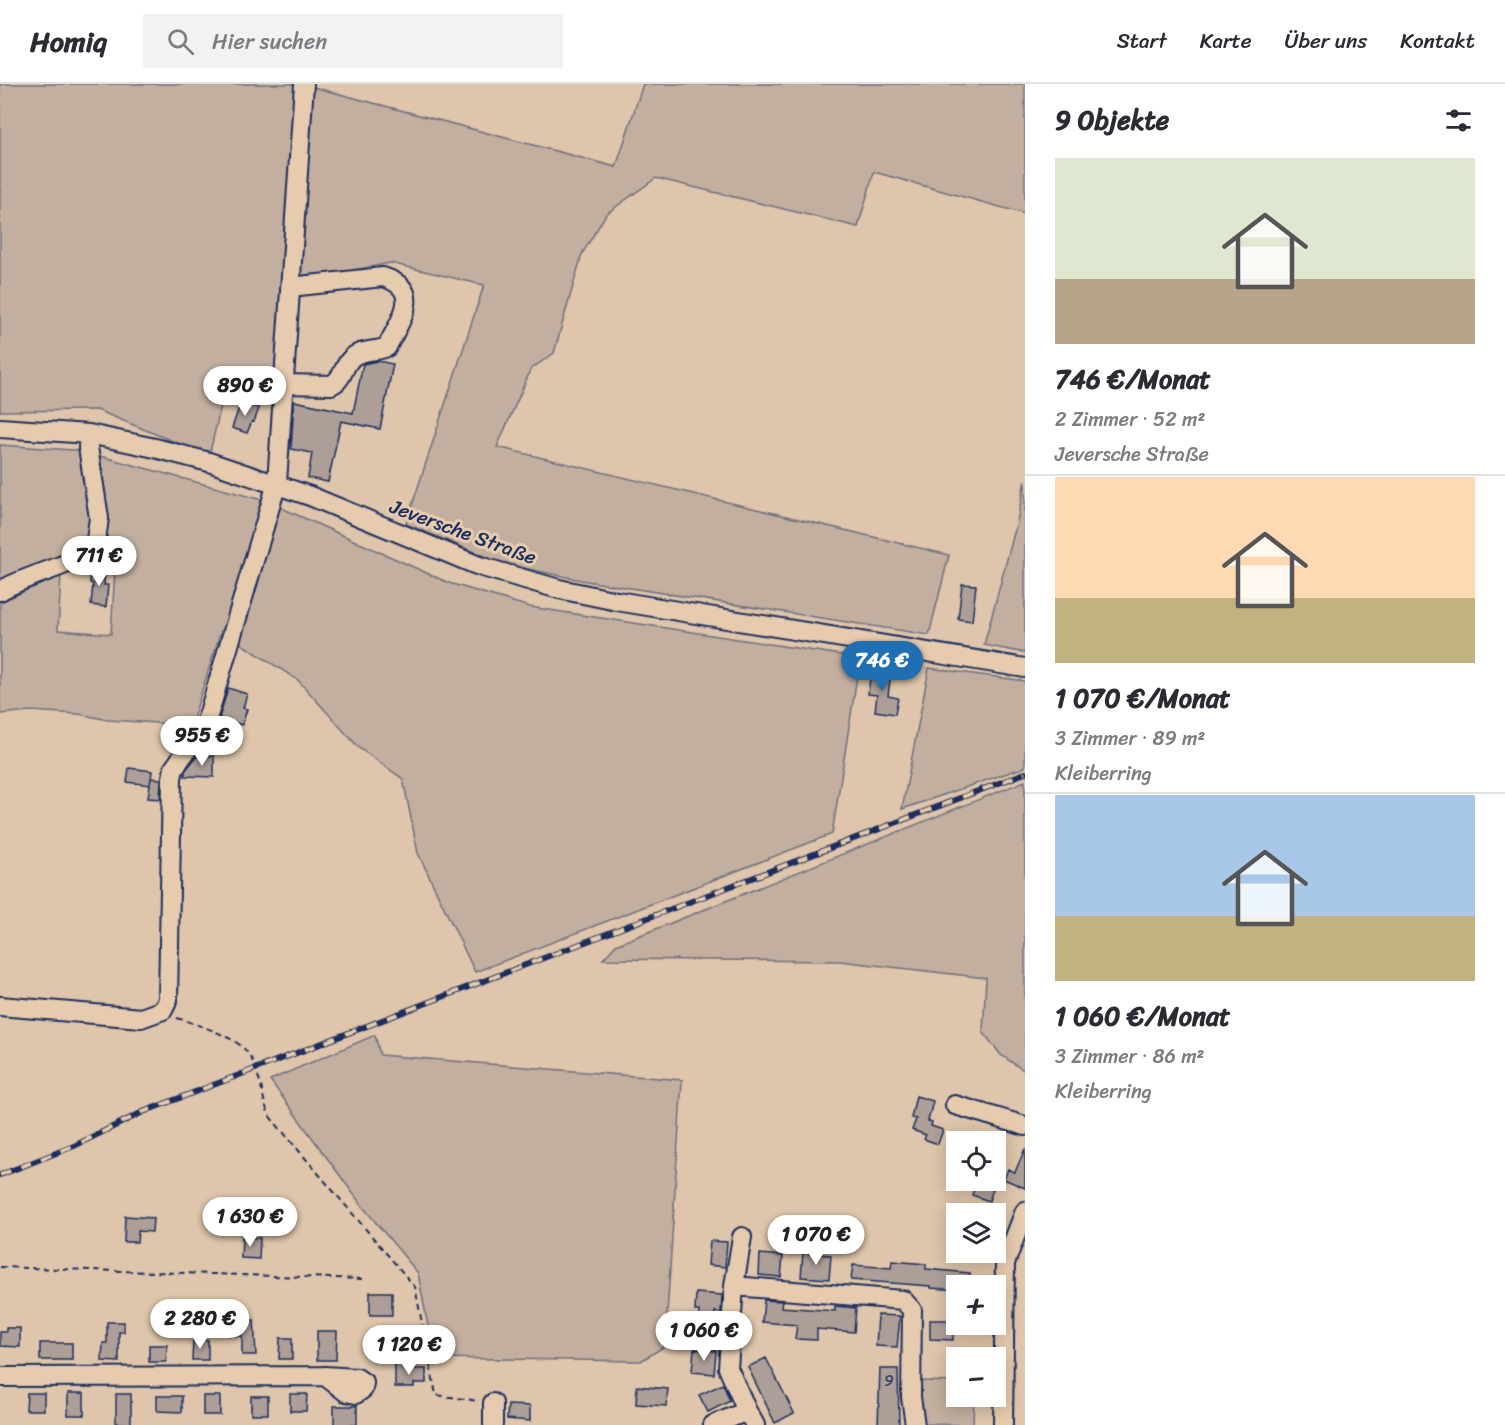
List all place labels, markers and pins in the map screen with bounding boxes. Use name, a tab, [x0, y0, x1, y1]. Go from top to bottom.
pin: 890 €	[203, 366, 287, 417]
pin: 711 €	[57, 536, 141, 587]
pin: 746 €	[840, 641, 924, 692]
pin: 955 €	[160, 716, 244, 767]
pin: 1 630 €	[195, 1197, 305, 1248]
pin: 1 070 €	[761, 1215, 871, 1266]
pin: 2 280 €	[145, 1299, 255, 1350]
pin: 1 060 €	[649, 1311, 759, 1362]
pin: 1 120 €	[354, 1325, 464, 1376]

